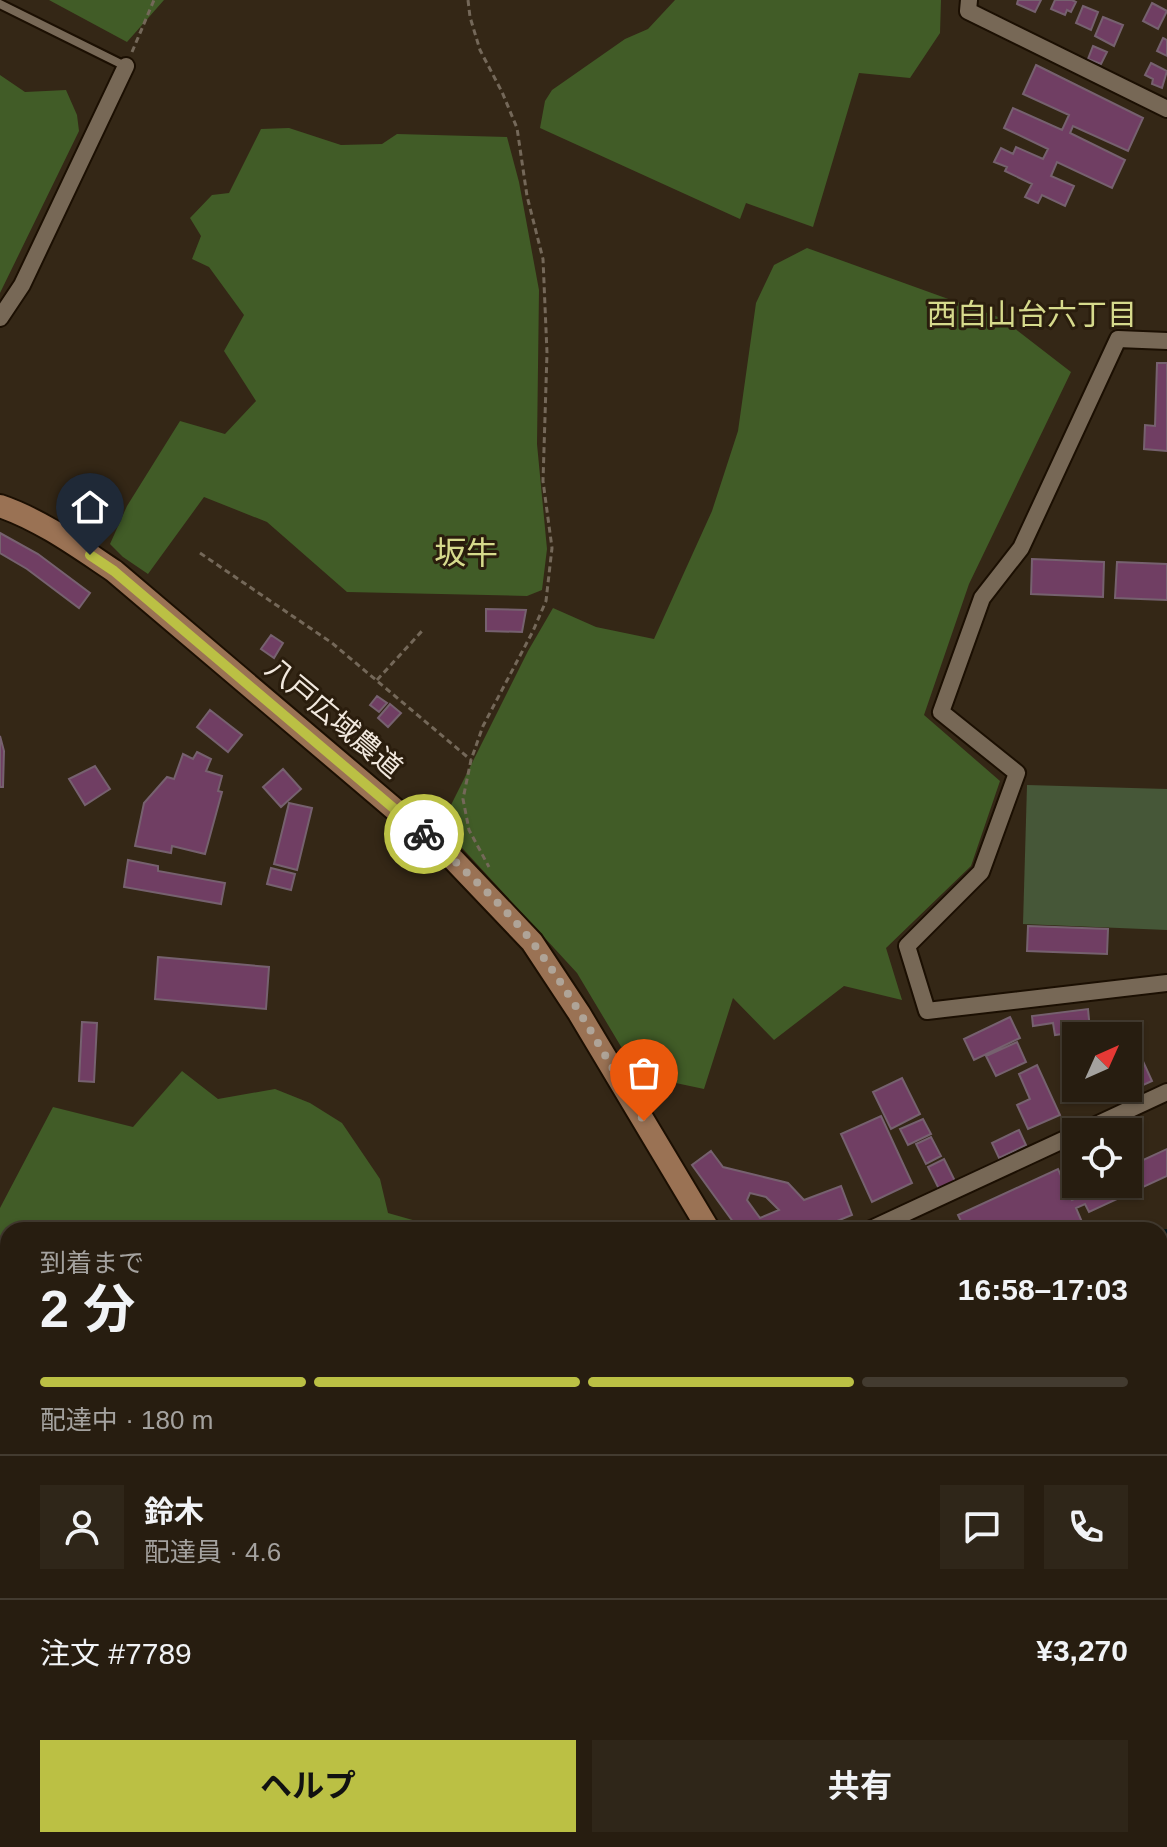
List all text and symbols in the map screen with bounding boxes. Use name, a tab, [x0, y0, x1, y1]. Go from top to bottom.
district label: 西白山台六丁目	[927, 298, 1137, 331]
pin	[56, 473, 124, 555]
icon: home	[68, 485, 112, 529]
district label: 坂牛	[434, 535, 498, 571]
street label: 八戸広域農道	[260, 652, 408, 784]
courier	[384, 794, 464, 874]
icon: bike	[402, 812, 446, 856]
north arrow	[1062, 1022, 1142, 1102]
map controls	[1062, 1022, 1142, 1198]
pin	[610, 1039, 678, 1121]
icon: bag	[622, 1051, 666, 1095]
button: locate	[1062, 1118, 1142, 1198]
text: 到着まで	[40, 1248, 144, 1278]
text: 16:58–17:03	[958, 1273, 1128, 1306]
text: 2 分	[40, 1280, 135, 1338]
text: 配達中 · 180 m	[40, 1405, 213, 1435]
button: person	[40, 1485, 124, 1569]
button: chat	[940, 1485, 1024, 1569]
button: phone	[1044, 1485, 1128, 1569]
text: 鈴木	[144, 1495, 204, 1528]
text: 配達員 · 4.6	[144, 1537, 281, 1567]
text: ¥3,270	[1036, 1634, 1128, 1667]
text: 注文 #7789	[40, 1637, 192, 1670]
button: ヘルプ	[40, 1740, 576, 1832]
button: 共有	[592, 1740, 1128, 1832]

